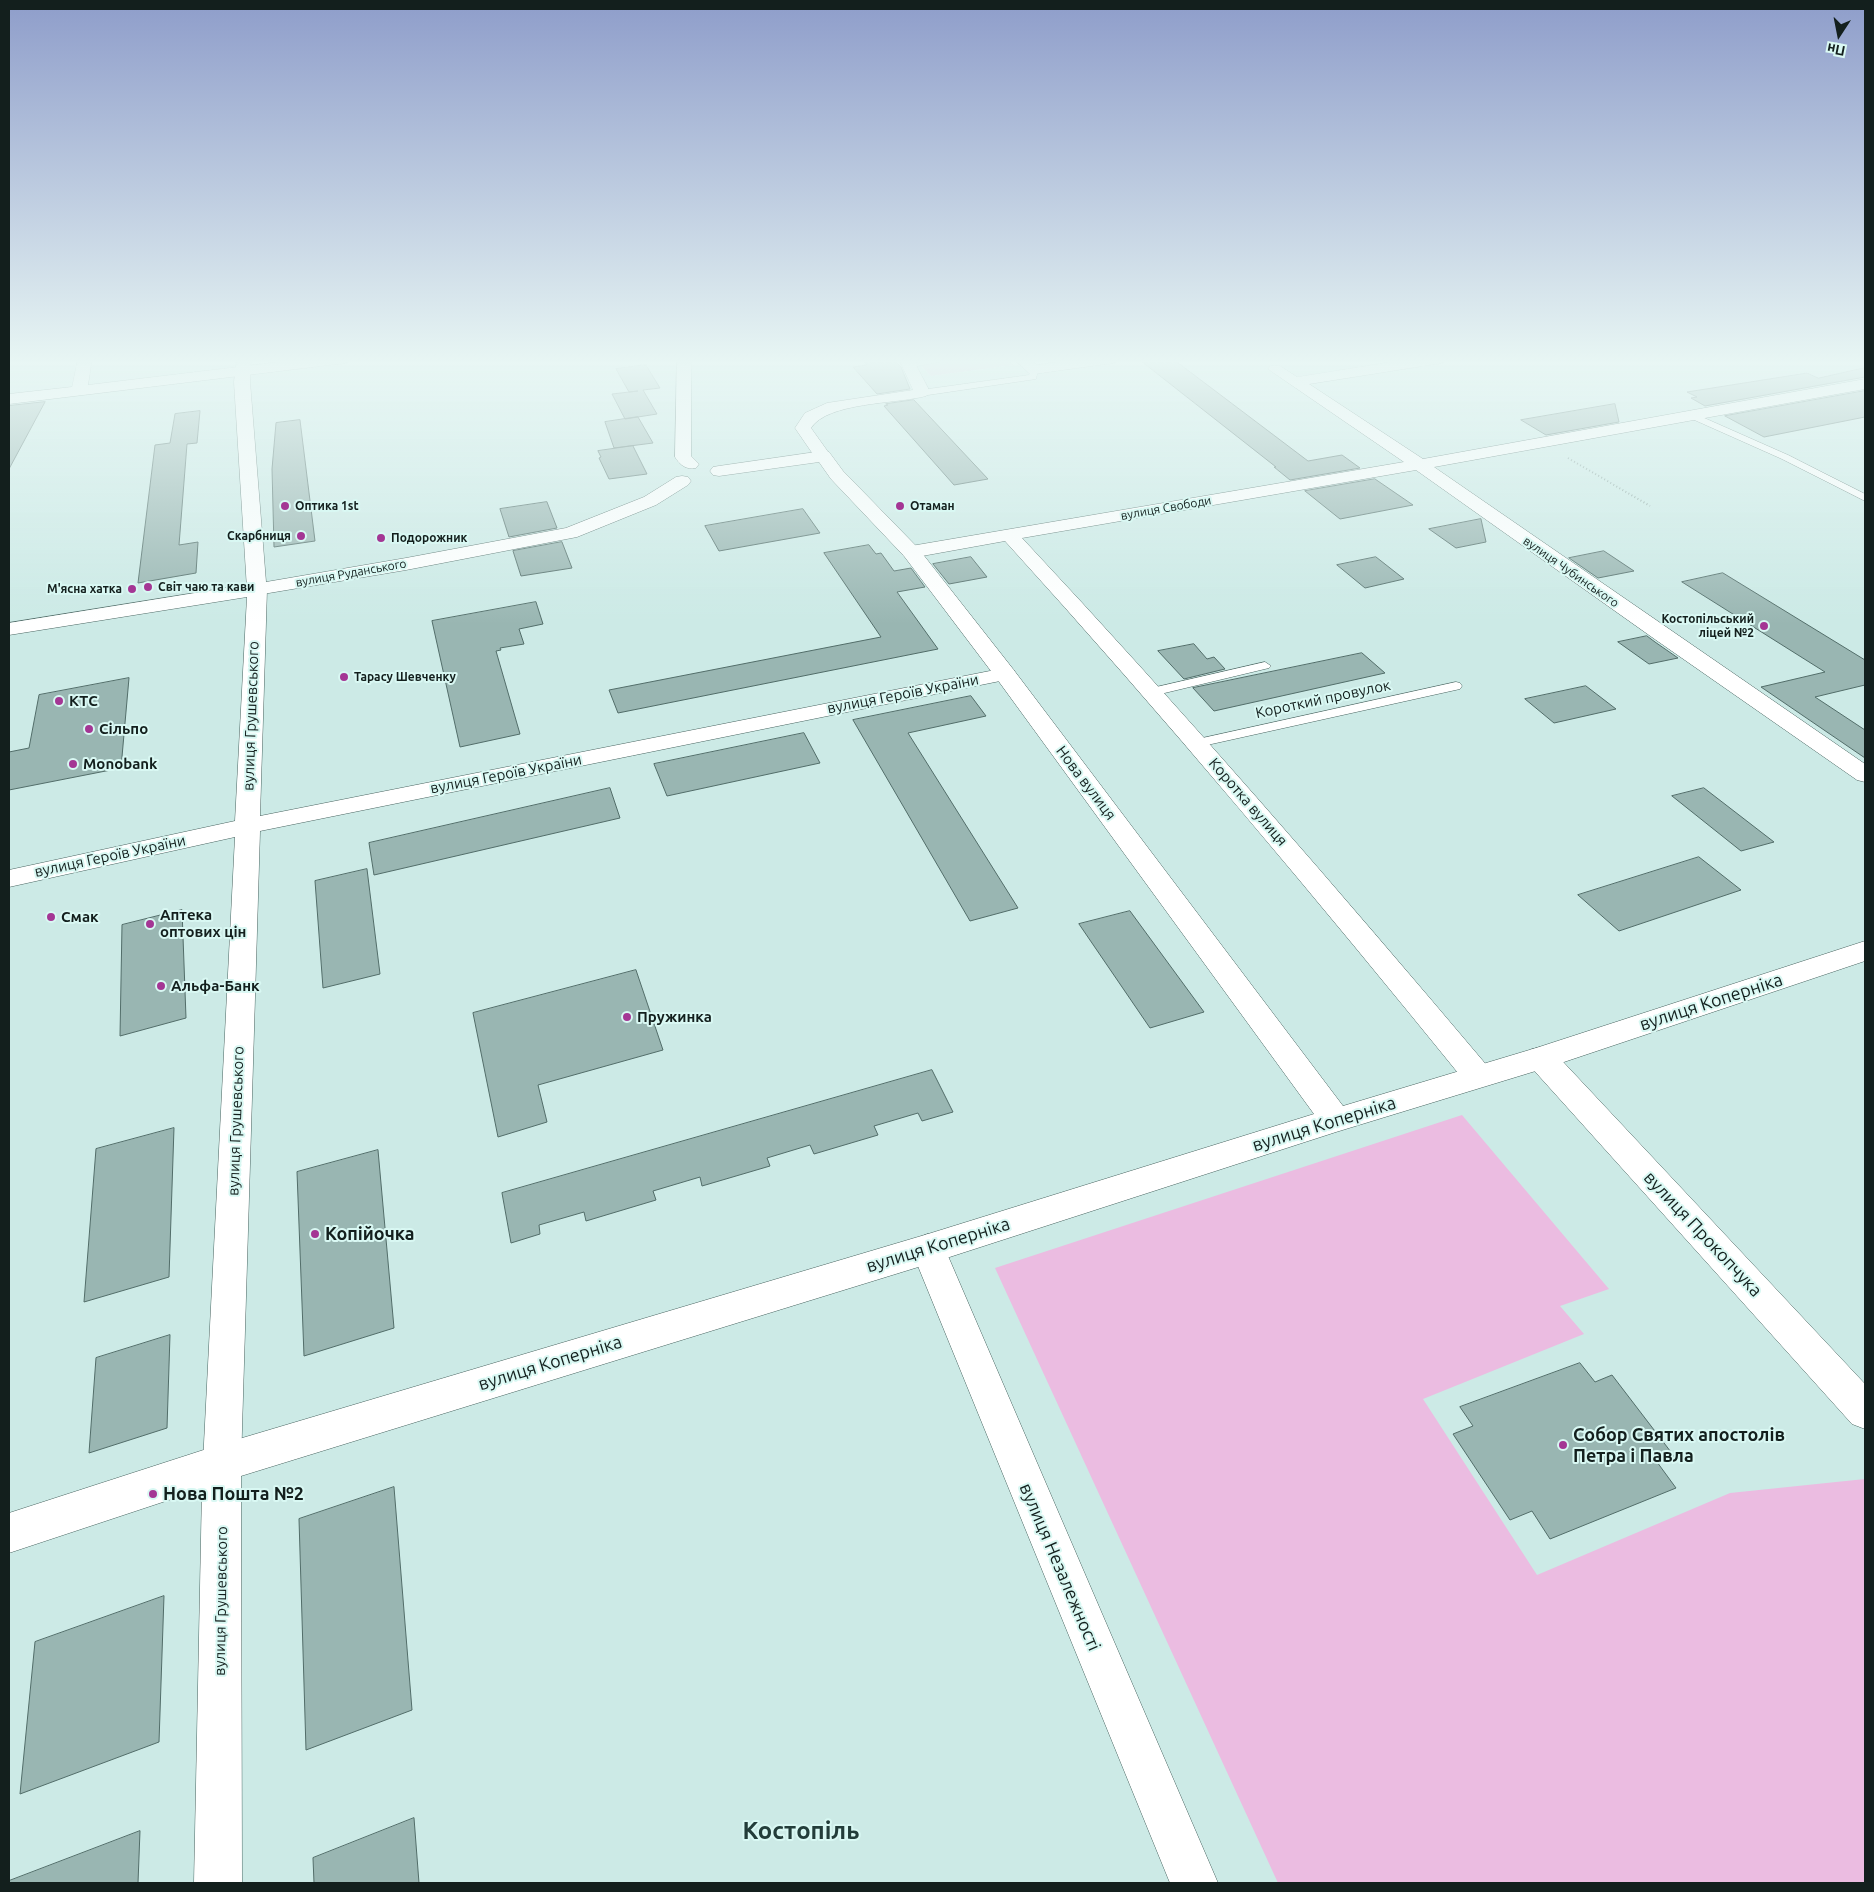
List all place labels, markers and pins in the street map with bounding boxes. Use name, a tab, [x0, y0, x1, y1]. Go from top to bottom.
place label: Оптика 1st	[295, 499, 359, 513]
place label: Отаман	[910, 499, 955, 513]
marker: Оптика 1st	[279, 500, 291, 512]
marker: Отаман	[894, 500, 906, 512]
place label: Скарбниця	[227, 529, 291, 543]
marker: Скарбниця	[295, 530, 307, 542]
place label: Подорожник	[391, 531, 467, 545]
marker: Подорожник	[375, 532, 387, 544]
place label: Світ чаю та кави	[158, 580, 254, 594]
marker: Світ чаю та кави	[142, 581, 154, 593]
place label: М'ясна хатка	[47, 582, 122, 596]
marker: М'ясна хатка	[126, 583, 138, 595]
place label: Костопільський ліцей №2	[1662, 612, 1754, 640]
marker: Костопільський ліцей №2	[1758, 620, 1770, 632]
place label: Тарасу Шевченку	[354, 670, 456, 684]
marker: Тарасу Шевченку	[338, 671, 350, 683]
place label: КТС	[69, 692, 98, 710]
marker: КТС	[53, 695, 65, 707]
place label: Сільпо	[99, 720, 148, 738]
marker: Сільпо	[83, 723, 95, 735]
place label: Monobank	[83, 755, 158, 773]
marker: Monobank	[67, 758, 79, 770]
place label: Аптека оптових цін	[160, 906, 246, 941]
place label: Смак	[61, 908, 99, 926]
marker: Смак	[45, 911, 57, 923]
marker: Аптека оптових цін	[144, 918, 156, 930]
place label: Альфа-Банк	[171, 977, 260, 995]
marker: Альфа-Банк	[155, 980, 167, 992]
place label: Пружинка	[637, 1008, 712, 1026]
marker: Пружинка	[621, 1011, 633, 1023]
place label: Копійочка	[325, 1223, 415, 1245]
marker: Копійочка	[309, 1228, 321, 1240]
place label: Собор Святих апостолів Петра і Павла	[1573, 1424, 1785, 1466]
marker: Собор Святих апостолів Петра і Павла	[1557, 1439, 1569, 1451]
place label: Нова Пошта №2	[163, 1483, 304, 1505]
marker: Нова Пошта №2	[147, 1488, 159, 1500]

